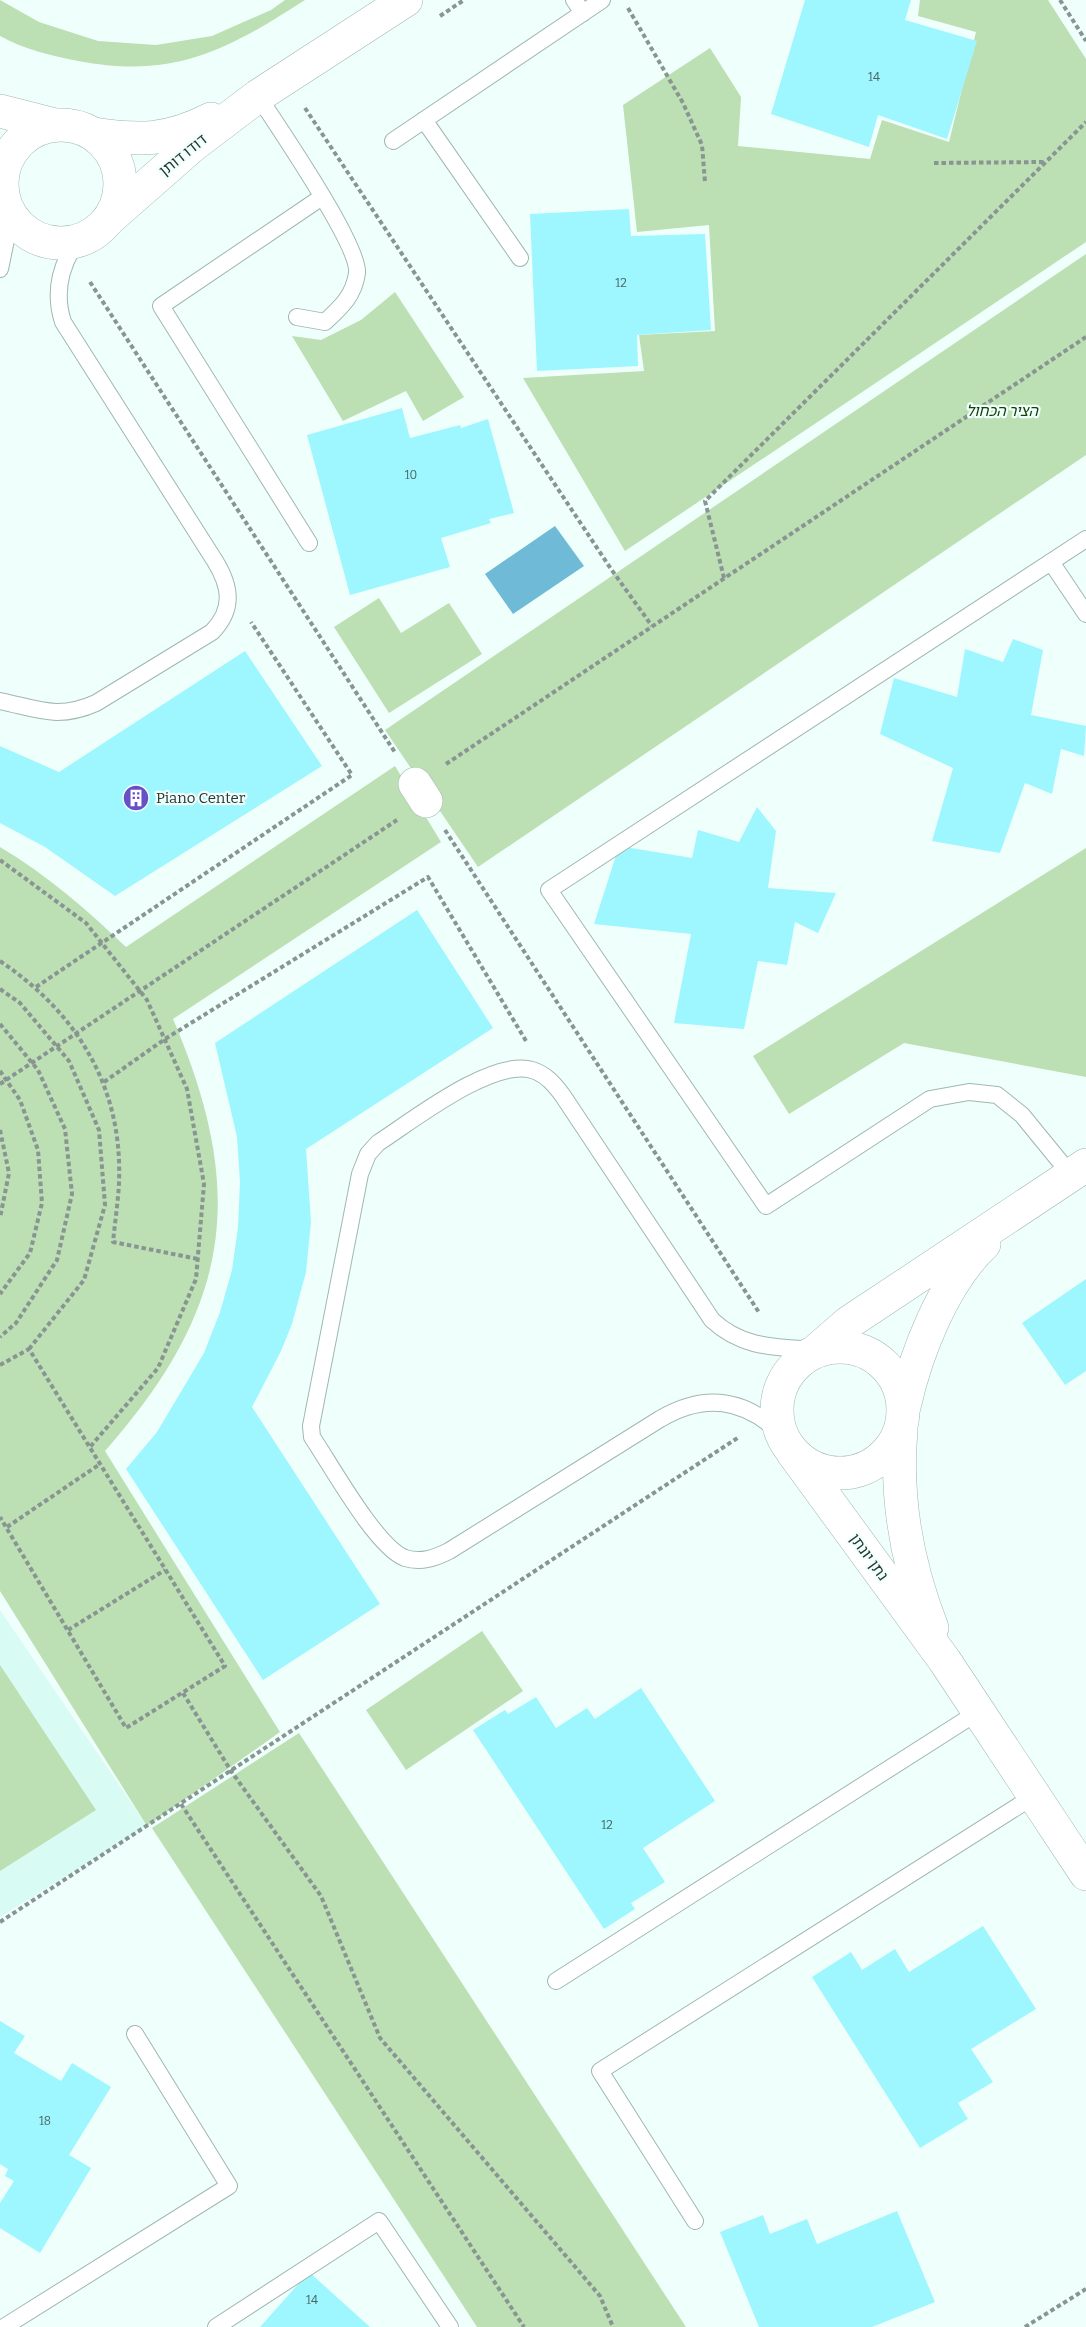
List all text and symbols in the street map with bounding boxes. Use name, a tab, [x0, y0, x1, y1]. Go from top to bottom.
house number: 14	[868, 70, 880, 84]
street label: דודו דותן	[156, 130, 210, 180]
house number: 12	[615, 276, 627, 290]
park label: הציר הכחול	[966, 402, 1039, 420]
house number: 10	[405, 468, 417, 482]
building icon: Piano Center	[121, 783, 151, 813]
place label: Piano Center	[156, 789, 246, 807]
street label: נתן יונתן	[846, 1530, 892, 1584]
house number: 12	[601, 1818, 613, 1832]
house number: 18	[39, 2114, 51, 2128]
house number: 14	[306, 2293, 318, 2307]

